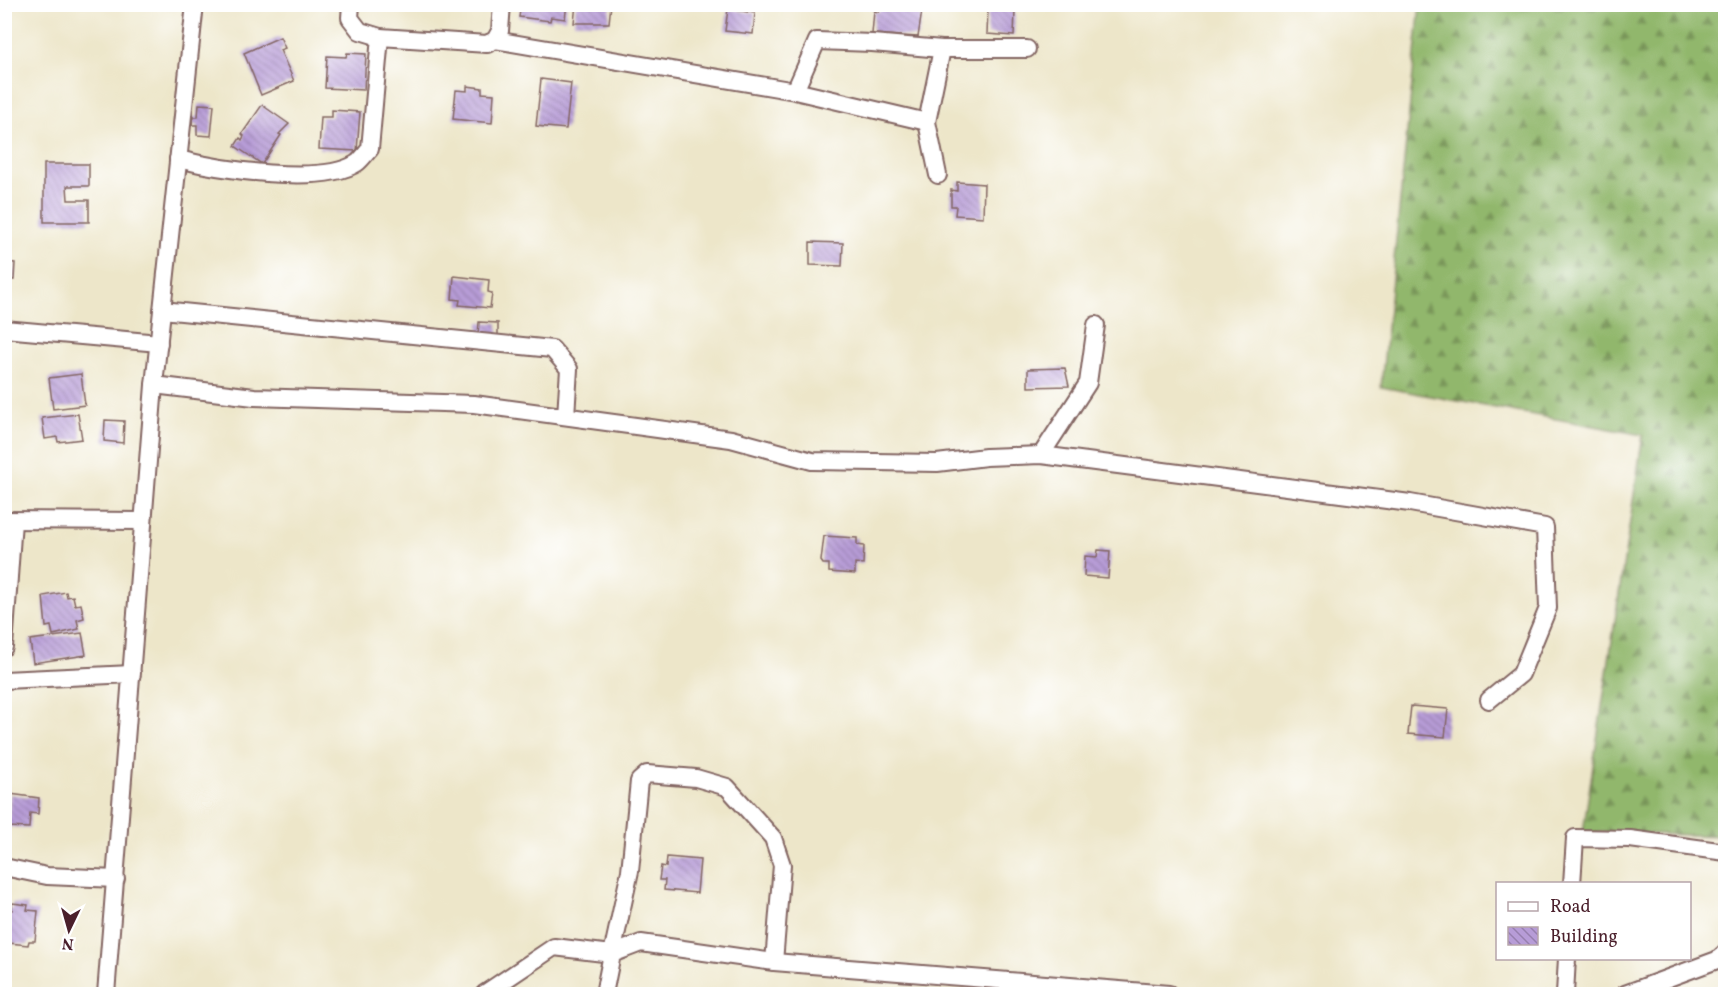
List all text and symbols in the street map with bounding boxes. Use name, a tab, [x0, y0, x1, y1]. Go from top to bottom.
legend	[1496, 882, 1691, 960]
text: Road	[1550, 895, 1591, 920]
north arrow	[39, 900, 99, 960]
text: Building	[1550, 925, 1618, 950]
text: N	[61, 931, 75, 954]

